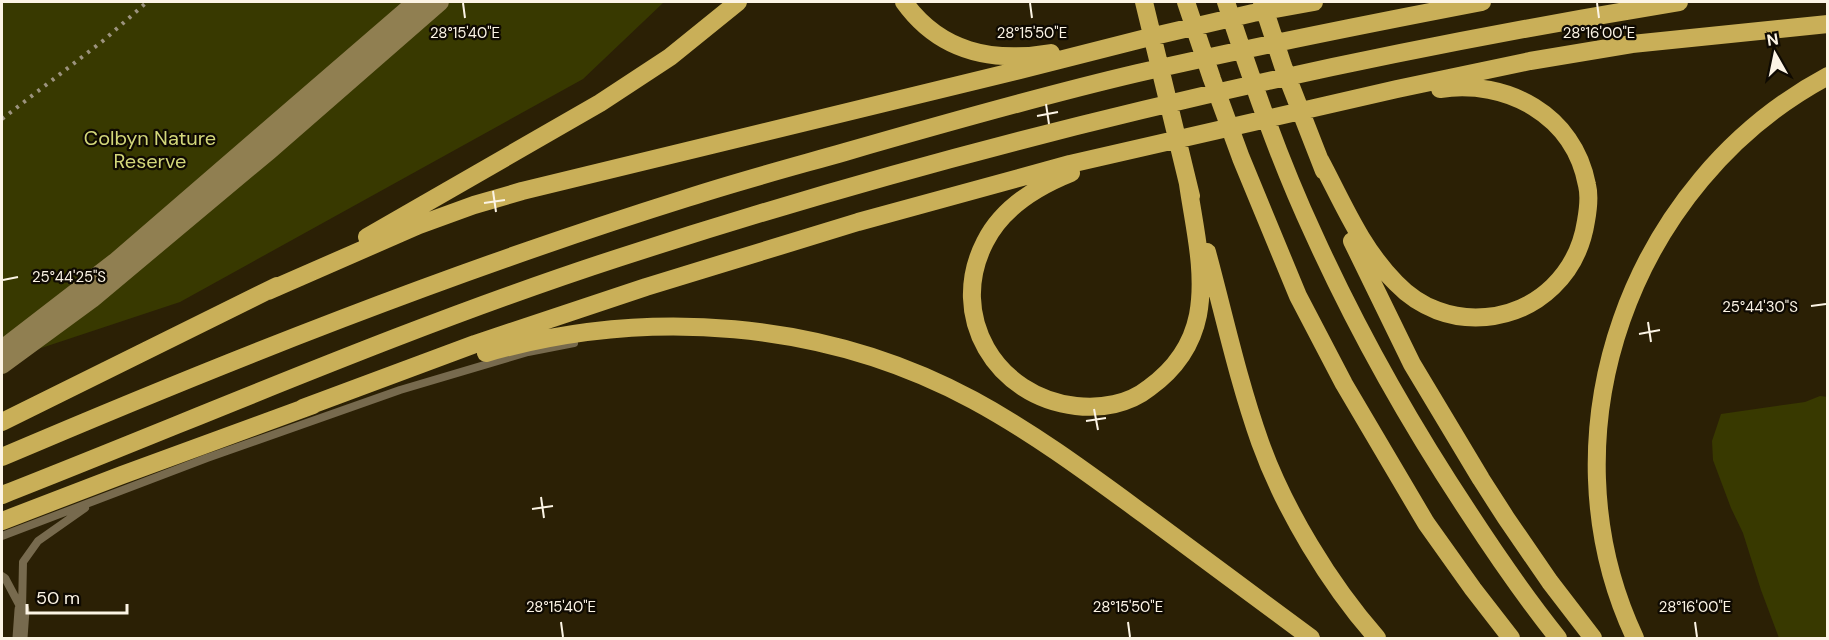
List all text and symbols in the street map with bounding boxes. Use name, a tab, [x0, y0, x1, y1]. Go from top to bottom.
text: 28°15'40"E	[430, 23, 500, 43]
text: 28°15'50"E	[997, 23, 1067, 43]
text: 28°16'00"E	[1563, 23, 1635, 43]
north arrow	[1745, 24, 1805, 84]
text: N	[1765, 28, 1780, 51]
park label: Colbyn Nature Reserve	[84, 125, 216, 174]
text: 25°44'25"S	[32, 267, 106, 287]
text: 25°44'30"S	[1722, 297, 1798, 317]
scale bar	[27, 577, 128, 615]
text: 50 m	[36, 586, 80, 610]
text: 28°15'40"E	[526, 597, 596, 617]
text: 28°15'50"E	[1093, 597, 1163, 617]
text: 28°16'00"E	[1659, 597, 1731, 617]

